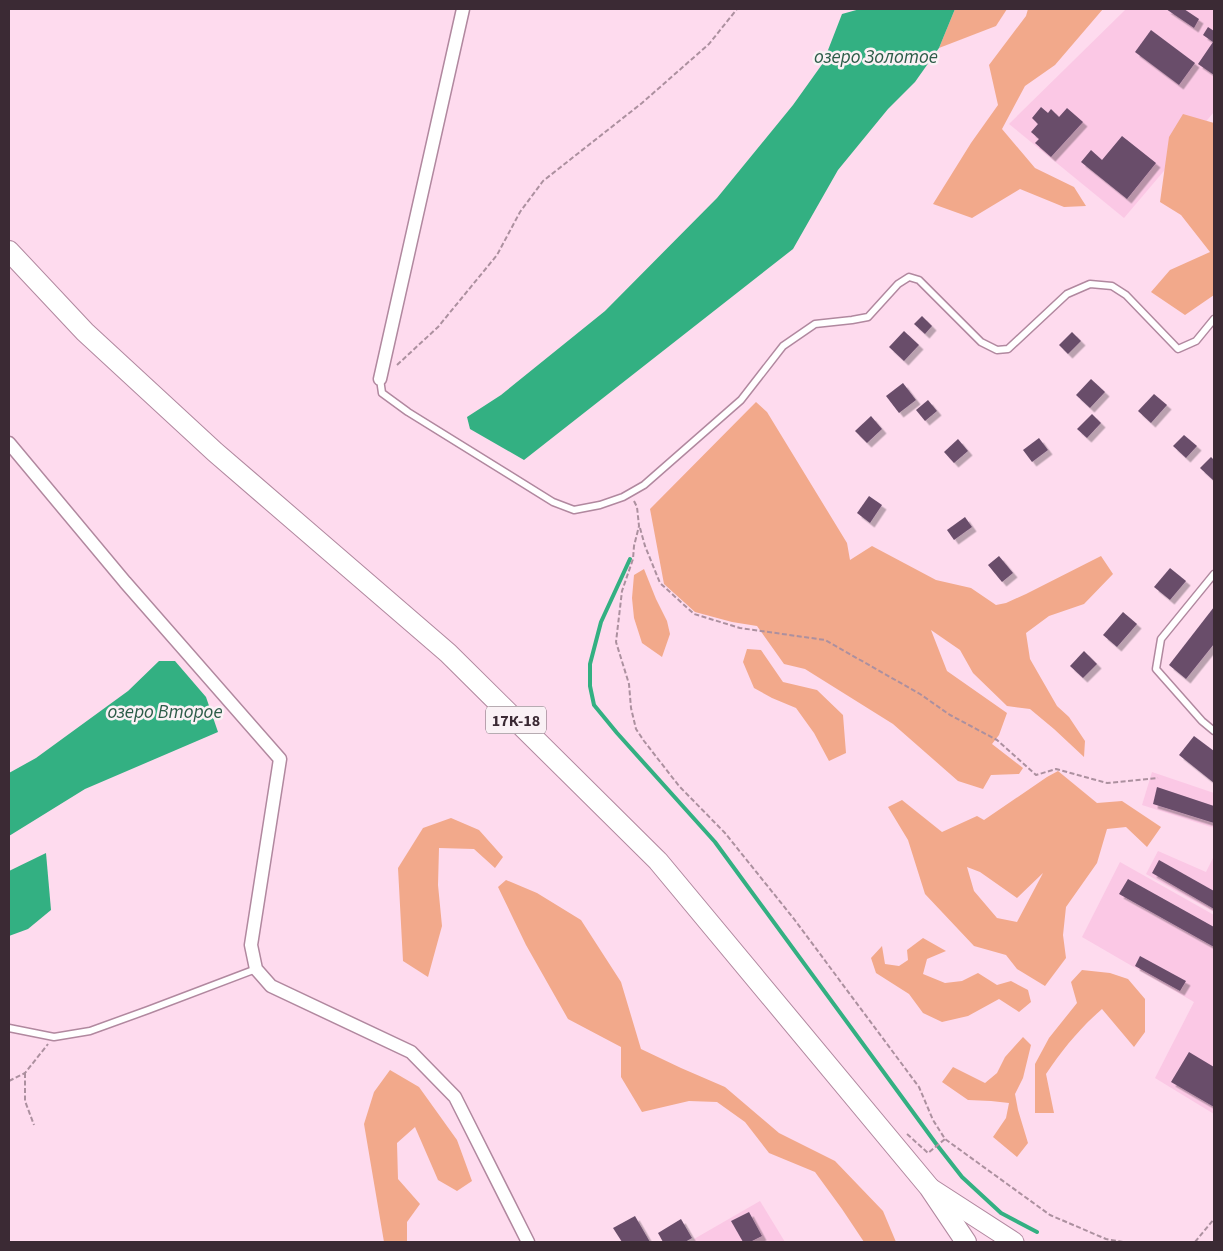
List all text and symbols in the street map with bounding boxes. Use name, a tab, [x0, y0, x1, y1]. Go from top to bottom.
water label: озеро Золотое	[814, 44, 938, 71]
water label: озеро Второе	[107, 699, 223, 726]
road number: 17К-18	[486, 706, 546, 734]

